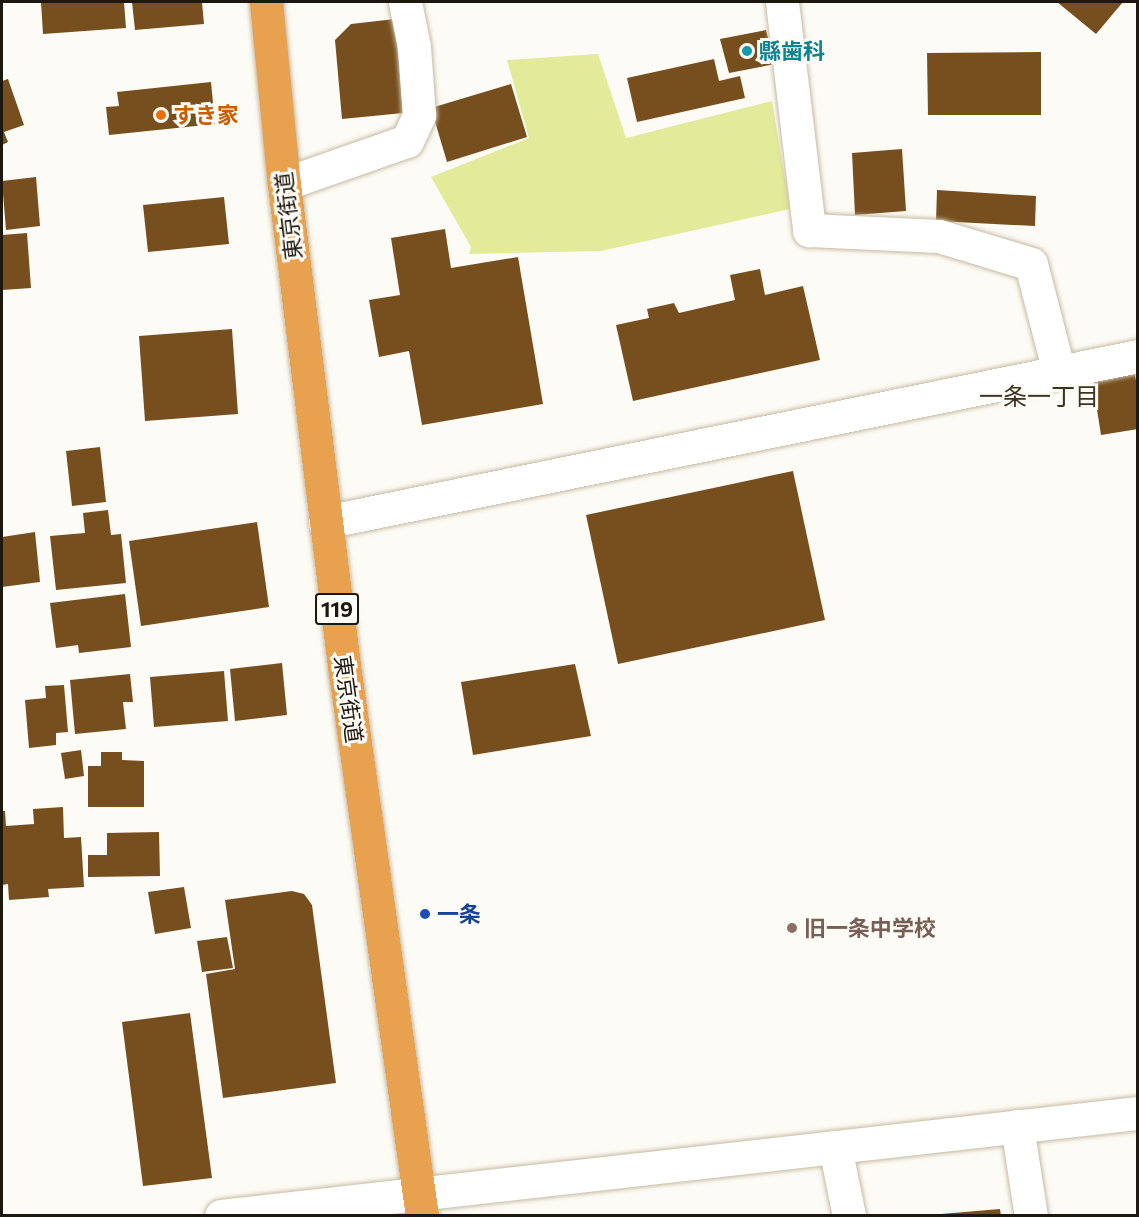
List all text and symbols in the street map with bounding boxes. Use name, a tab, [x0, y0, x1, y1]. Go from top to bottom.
place label: 縣歯科	[759, 38, 825, 64]
marker: 縣歯科	[740, 44, 754, 58]
place label: すき家	[173, 102, 239, 128]
marker: すき家	[154, 108, 168, 122]
street label: 東京街道	[270, 171, 306, 261]
district label: 一条一丁目	[979, 382, 1099, 410]
road number: 119	[314, 591, 360, 627]
street label: 東京街道	[330, 654, 368, 744]
place label: 一条	[437, 901, 481, 927]
marker: 一条	[418, 907, 432, 921]
place label: 旧一条中学校	[804, 915, 936, 941]
marker: 旧一条中学校	[785, 921, 799, 935]

